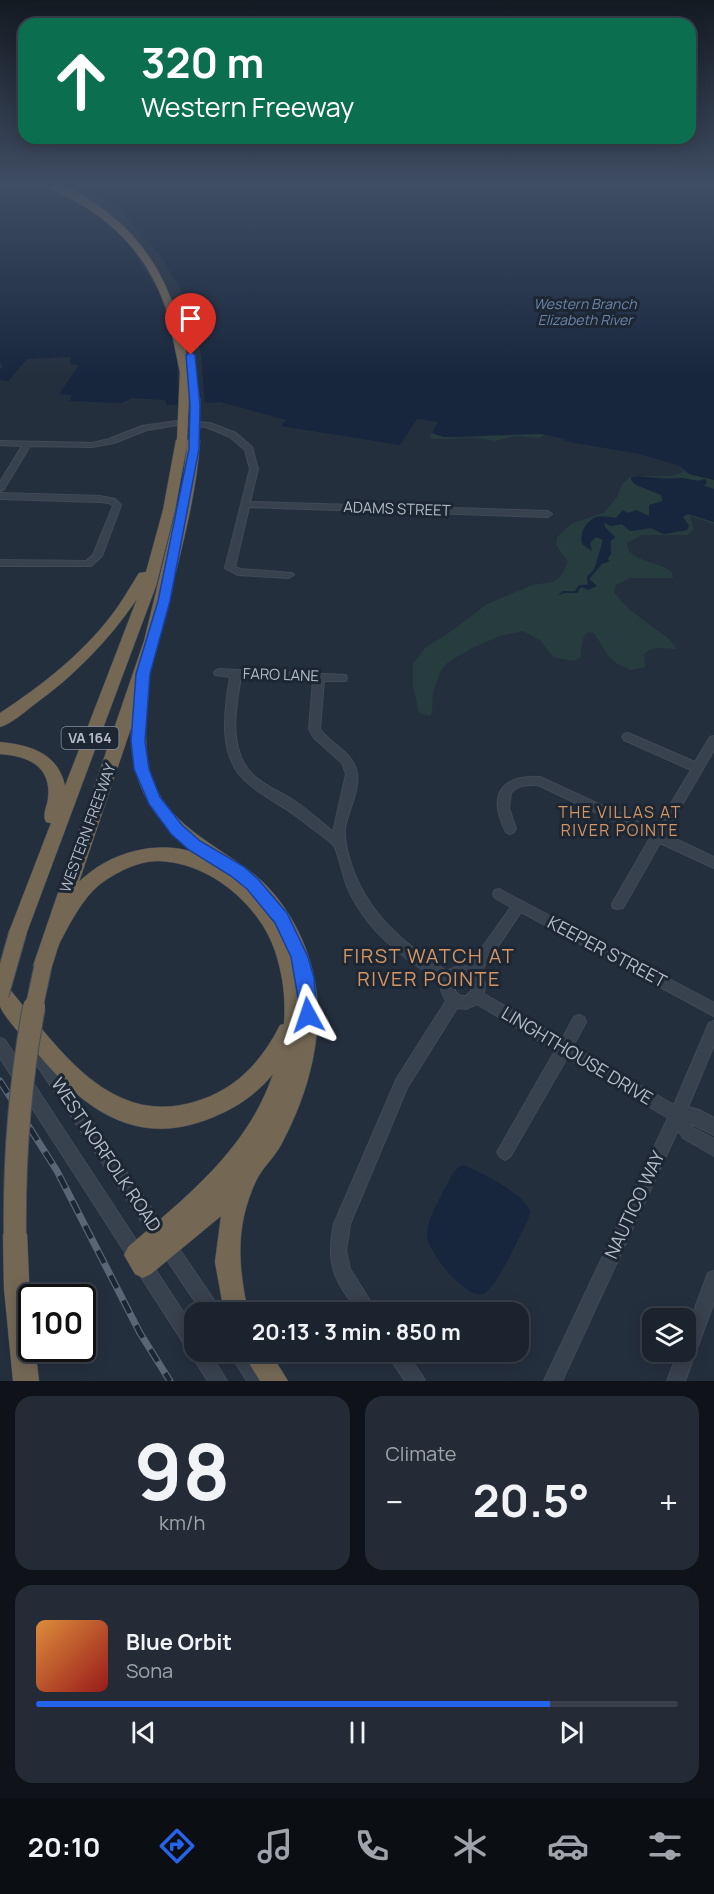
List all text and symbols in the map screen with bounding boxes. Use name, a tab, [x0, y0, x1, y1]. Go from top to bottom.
text: 320 m	[141, 33, 264, 91]
icon: ahead	[42, 42, 120, 120]
text: Western Freeway	[141, 88, 354, 125]
pin	[165, 293, 216, 355]
water label: Western Branch Elizabeth River	[534, 294, 637, 329]
icon: arrive	[174, 302, 207, 335]
street label: ADAMS STREET	[343, 496, 451, 521]
street label: FARO LANE	[243, 663, 319, 686]
road number: VA 164	[62, 727, 118, 749]
street label: WESTERN FREEWAY	[54, 760, 121, 895]
district label: THE VILLAS AT RIVER POINTE	[558, 801, 682, 841]
street label: KEEPER STREET	[544, 910, 671, 993]
district label: FIRST WATCH AT RIVER POINTE	[343, 942, 515, 992]
position arrow	[276, 983, 340, 1047]
street label: LINGHTHOUSE DRIVE	[497, 1000, 658, 1110]
street label: WEST NORFOLK ROAD	[46, 1073, 167, 1236]
street label: NAUTICO WAY	[599, 1146, 670, 1262]
speed limit sign: 100	[18, 1284, 96, 1362]
map controls	[642, 1308, 696, 1362]
button: layers	[642, 1308, 696, 1362]
text: 20:13 · 3 min · 850 m	[252, 1317, 461, 1347]
text: 98	[134, 1417, 230, 1523]
text: Climate	[386, 1440, 457, 1467]
text: 20.5°	[473, 1469, 589, 1531]
text: −	[386, 1479, 403, 1524]
text: +	[659, 1479, 678, 1524]
text: km/h	[159, 1509, 206, 1536]
text: Blue Orbit	[126, 1627, 232, 1657]
text: Sona	[126, 1657, 173, 1684]
icon: previous	[127, 1716, 160, 1749]
icon: pause	[341, 1716, 374, 1749]
icon: next	[555, 1716, 588, 1749]
icon: directions	[156, 1825, 198, 1867]
icon: music	[254, 1825, 296, 1867]
icon: phone	[351, 1825, 393, 1867]
icon: climate	[449, 1825, 491, 1867]
icon: car	[547, 1825, 589, 1867]
icon: filters	[644, 1825, 686, 1867]
text: 20:10	[28, 1828, 100, 1865]

